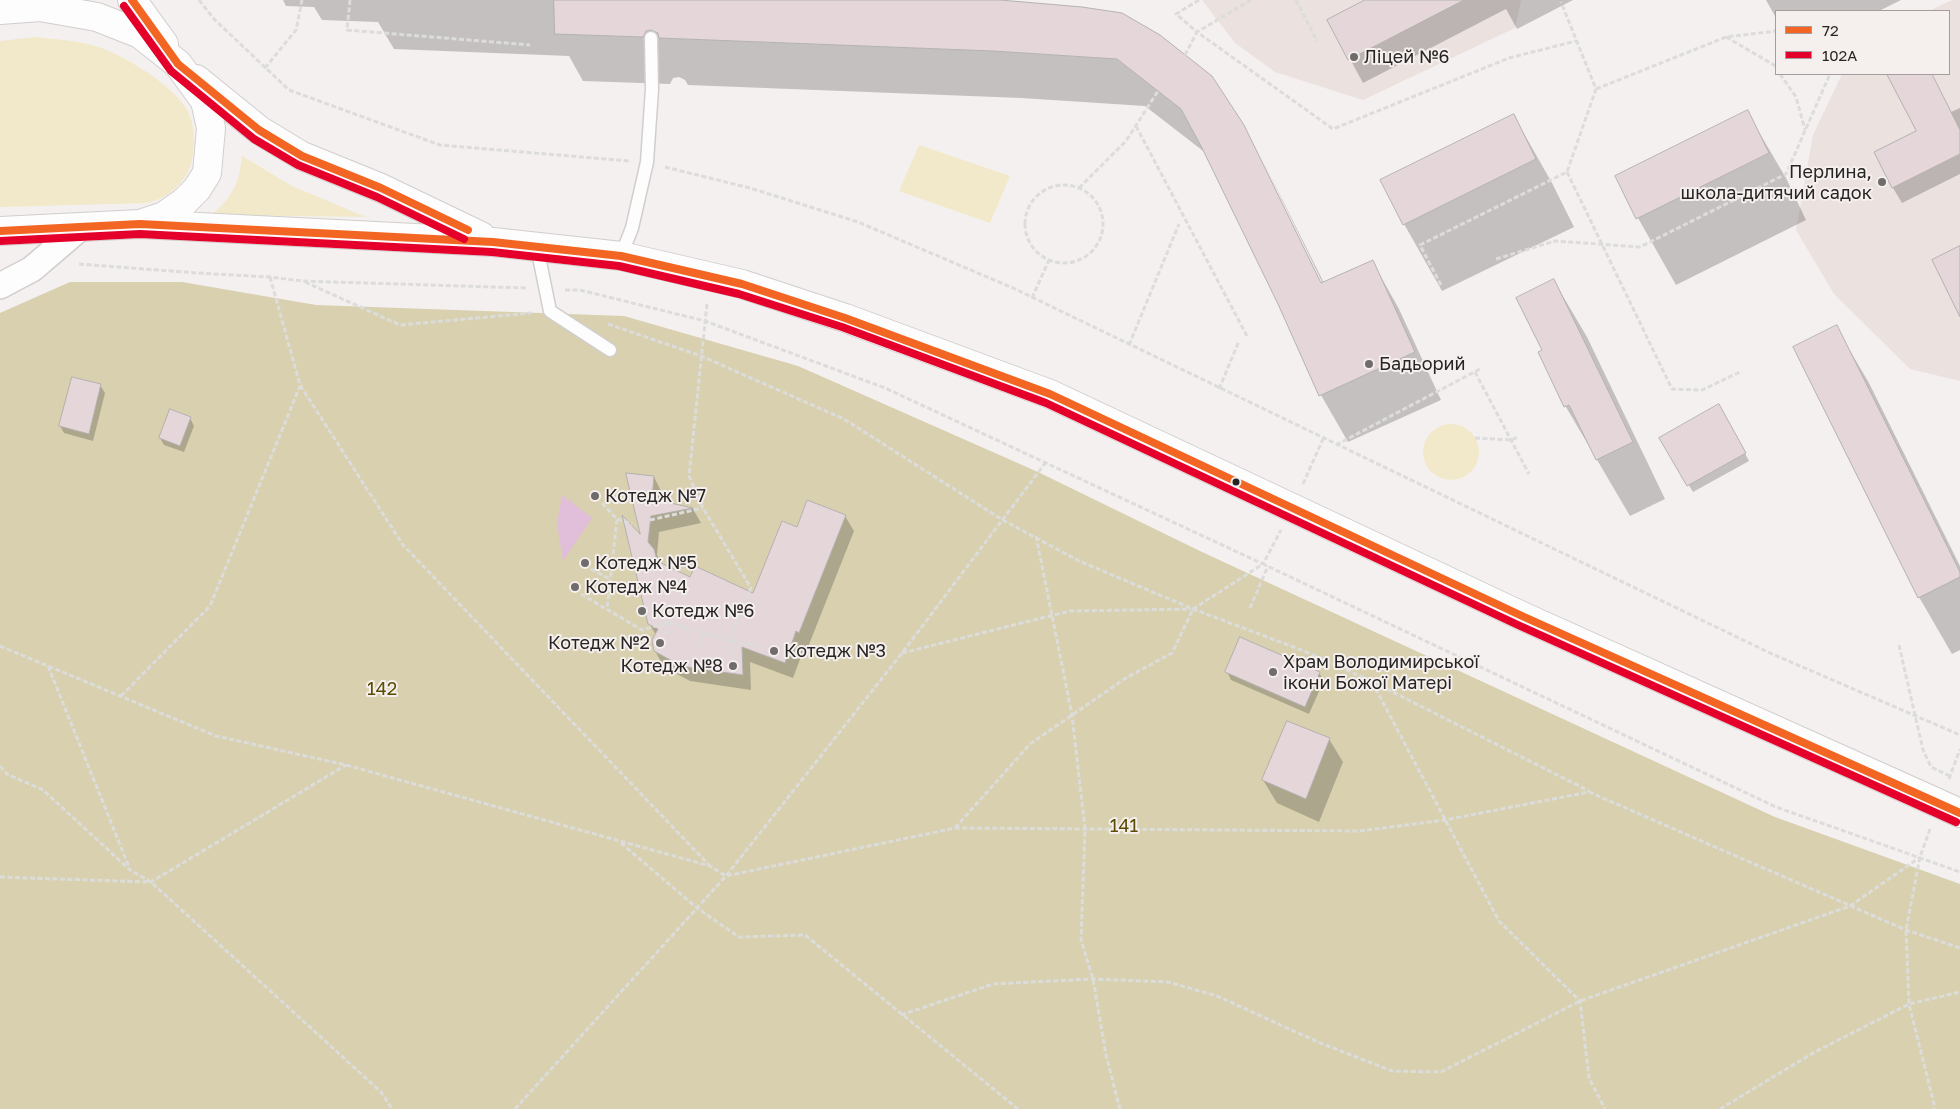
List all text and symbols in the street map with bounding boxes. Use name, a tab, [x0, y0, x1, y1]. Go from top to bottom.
legend	[1775, 10, 1950, 75]
text: 72	[1822, 21, 1839, 39]
place label: Ліцей №6	[1364, 46, 1449, 68]
text: 102А	[1822, 46, 1857, 64]
marker: Ліцей №6	[1348, 51, 1360, 63]
place label: Перлина, школа-дитячий садок	[1681, 161, 1872, 203]
marker: Перлина, школа-дитячий садок	[1876, 176, 1888, 188]
place label: Бадьорий	[1379, 353, 1465, 375]
marker: Бадьорий	[1363, 358, 1375, 370]
unlabelled marker	[1231, 477, 1241, 487]
place label: Котедж №7	[605, 485, 706, 507]
marker: Котедж №7	[589, 490, 601, 502]
place label: Котедж №5	[595, 552, 697, 574]
marker: Котедж №5	[579, 557, 591, 569]
place label: Котедж №4	[585, 576, 687, 598]
marker: Котедж №4	[569, 581, 581, 593]
place label: Котедж №6	[652, 600, 754, 622]
marker: Котедж №6	[636, 605, 648, 617]
place label: Котедж №2	[548, 632, 650, 654]
marker: Котедж №2	[654, 637, 666, 649]
place label: Котедж №3	[784, 640, 886, 662]
marker: Котедж №3	[768, 645, 780, 657]
place label: Храм Володимирської ікони Божої Матері	[1283, 651, 1479, 694]
place label: Котедж №8	[621, 655, 723, 677]
marker: Котедж №8	[727, 660, 739, 672]
marker: Храм Володимирської ікони Божої Матері	[1267, 666, 1279, 678]
park label: 142	[367, 678, 397, 700]
park label: 141	[1110, 815, 1138, 837]

